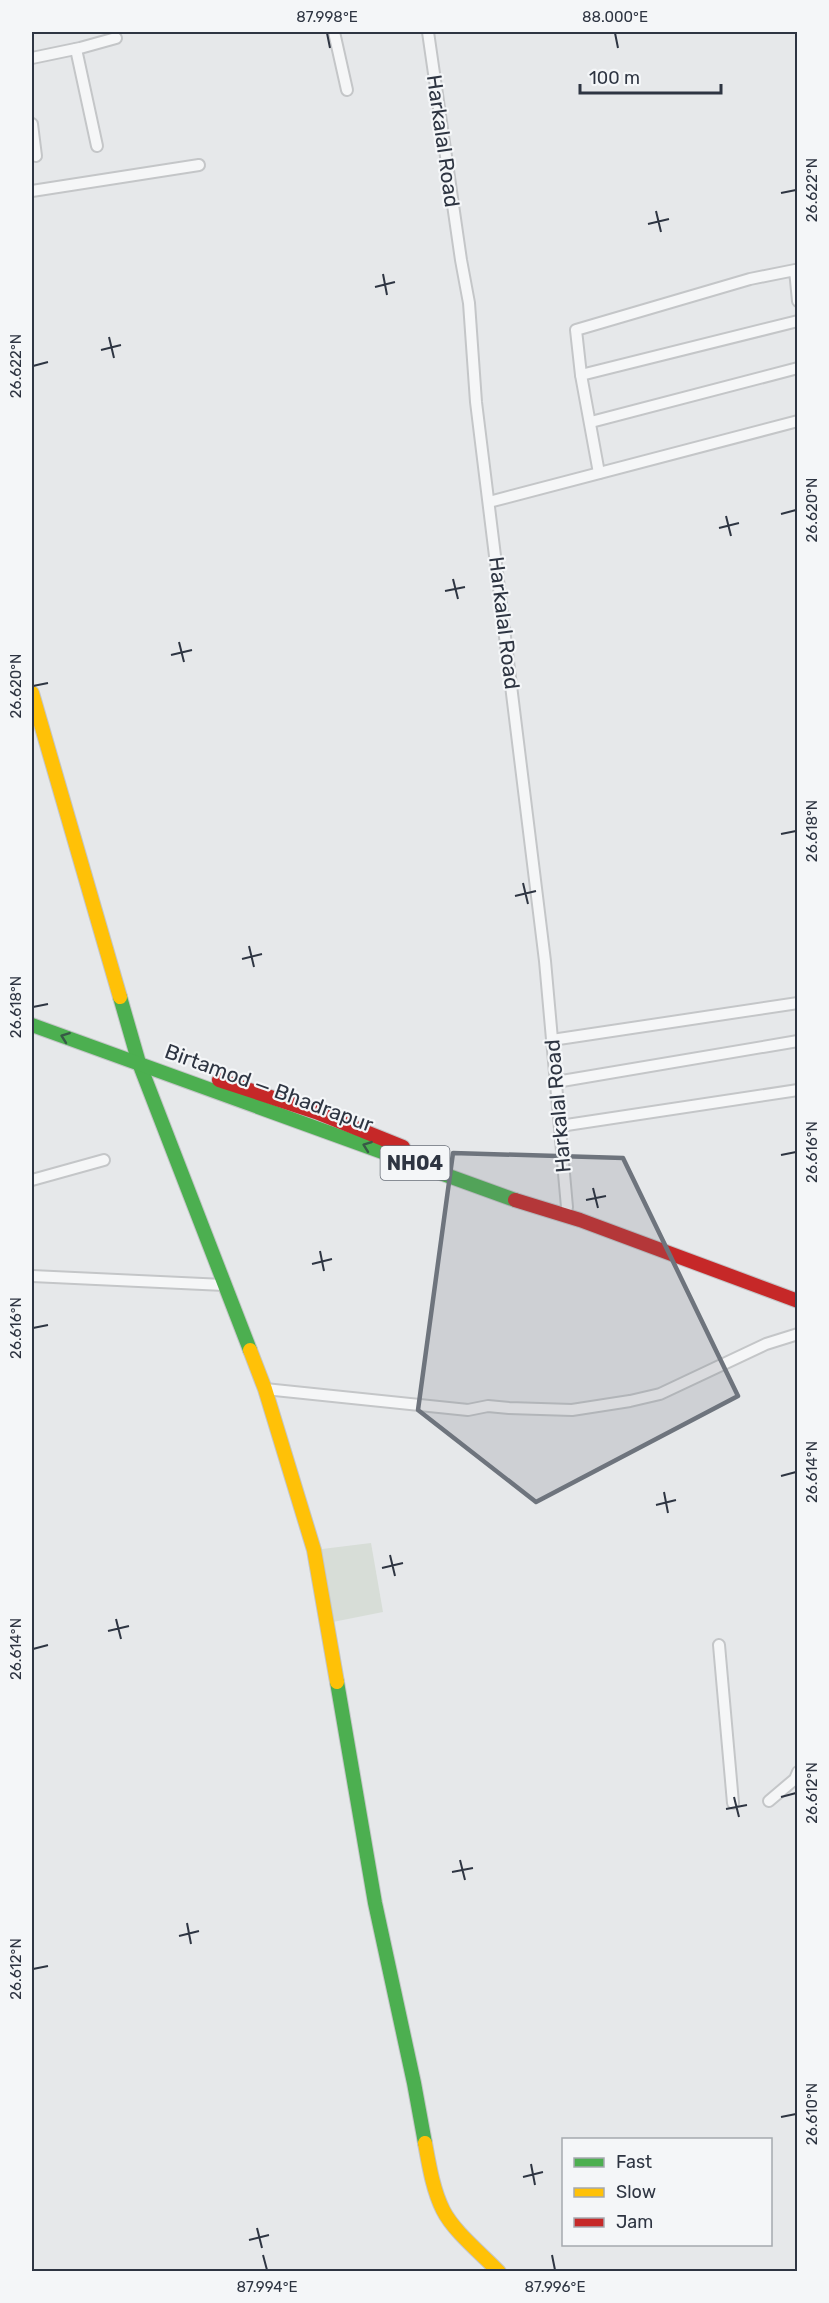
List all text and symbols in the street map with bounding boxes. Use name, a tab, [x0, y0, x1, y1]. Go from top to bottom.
text: 87.998°E	[296, 8, 358, 26]
text: 88.000°E	[582, 8, 648, 26]
scale bar	[580, 57, 721, 95]
text: 100 m	[589, 67, 640, 89]
street label: Harkalal Road	[422, 73, 465, 209]
text: 26.622°N	[803, 158, 821, 222]
text: 26.622°N	[7, 334, 25, 398]
text: 26.620°N	[803, 477, 821, 543]
street label: Harkalal Road	[484, 555, 525, 691]
text: 26.620°N	[7, 653, 25, 719]
text: 26.618°N	[803, 800, 821, 862]
text: 26.618°N	[7, 976, 25, 1038]
one-way arrow	[60, 1031, 71, 1044]
street label: Birtamod — Bhadrapur	[162, 1038, 377, 1137]
street label: Harkalal Road	[539, 1038, 576, 1174]
text: 26.616°N	[803, 1121, 821, 1183]
one-way arrow	[362, 1140, 373, 1153]
road number: NH04	[380, 1146, 450, 1180]
text: 26.616°N	[7, 1297, 25, 1359]
text: 26.614°N	[803, 1441, 821, 1503]
text: 26.614°N	[7, 1618, 25, 1680]
text: 26.612°N	[803, 1762, 821, 1824]
text: 26.612°N	[7, 1938, 25, 2000]
text: 26.610°N	[803, 2083, 821, 2145]
legend	[562, 2138, 772, 2246]
text: Fast	[616, 2151, 652, 2173]
text: Slow	[616, 2181, 656, 2203]
text: Jam	[616, 2211, 653, 2233]
text: 87.994°E	[236, 2278, 298, 2296]
text: 87.996°E	[525, 2278, 585, 2296]

